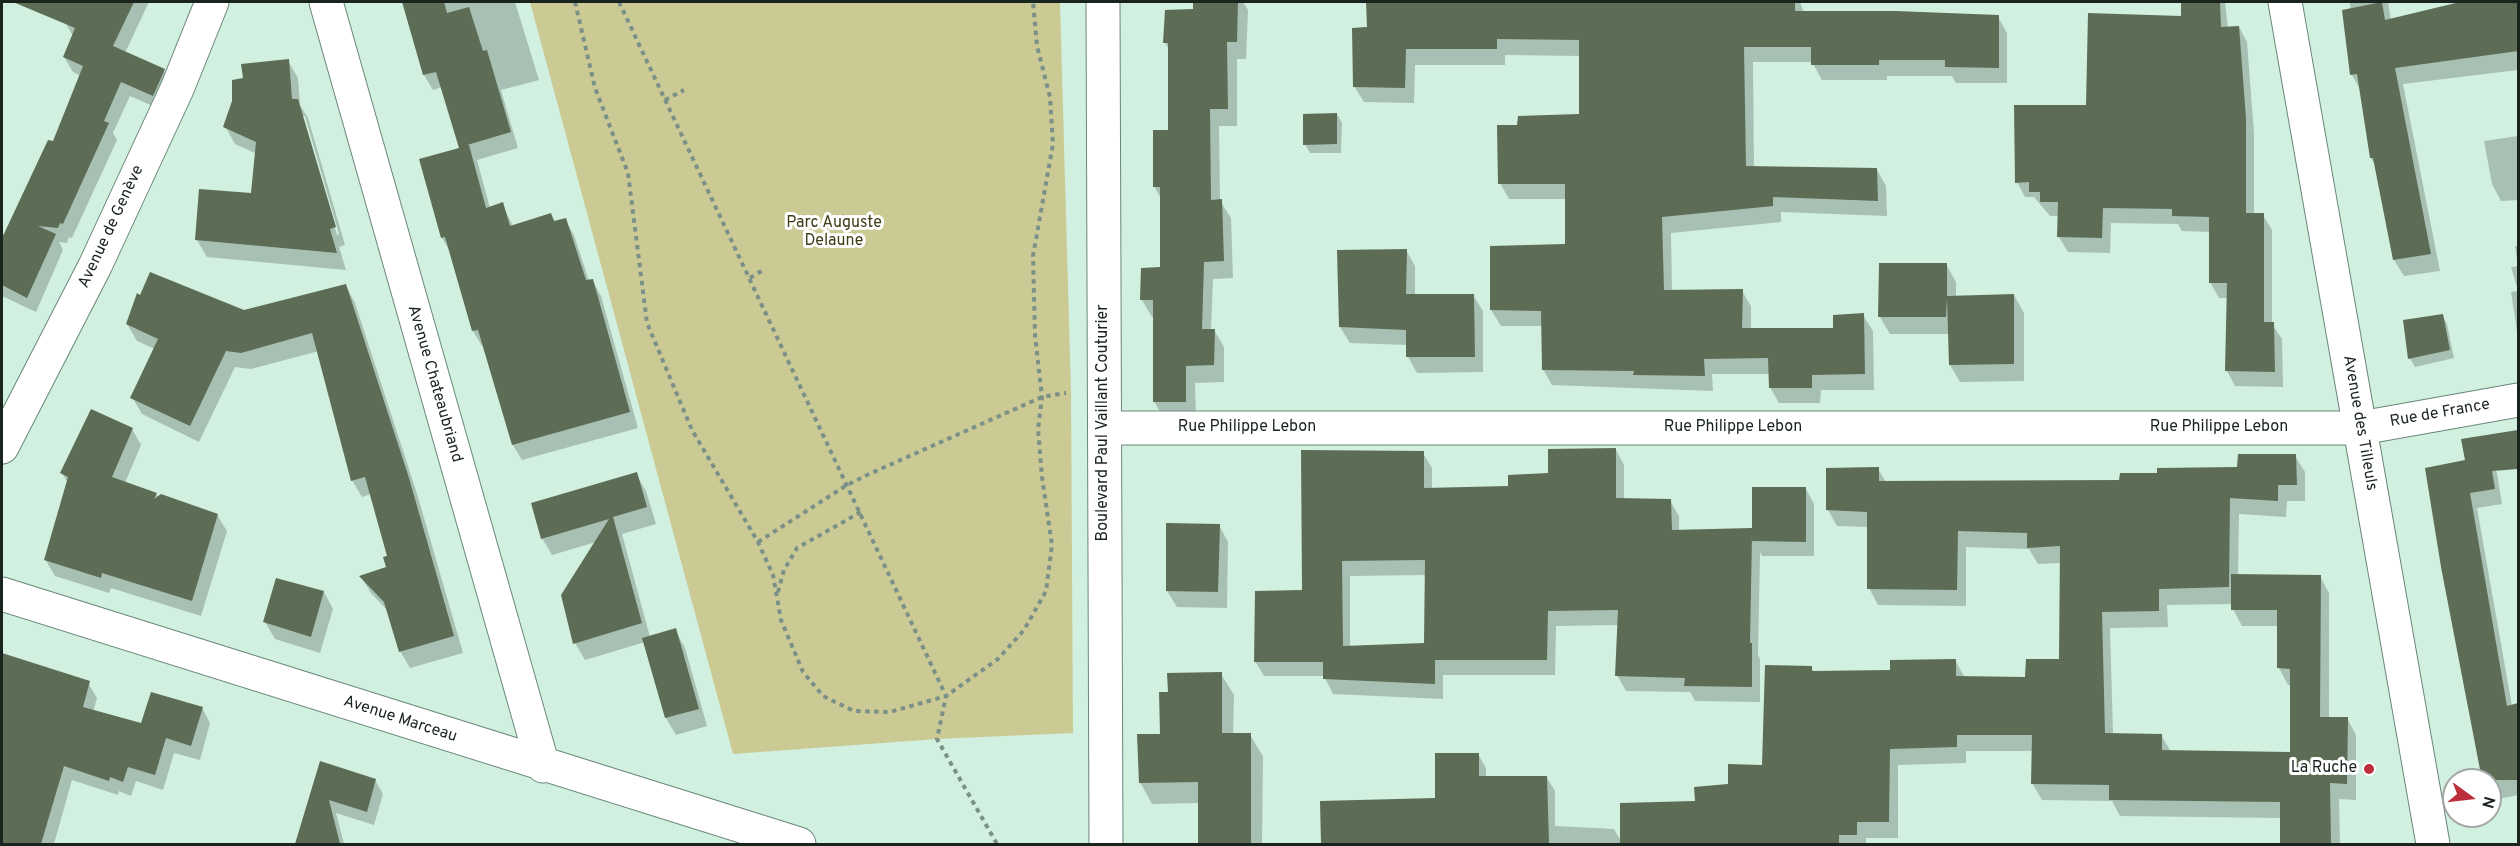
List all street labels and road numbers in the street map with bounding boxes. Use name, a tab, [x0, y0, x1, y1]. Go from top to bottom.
street label: Avenue de Genève	[75, 163, 149, 291]
street label: Avenue Chateaubriand	[402, 303, 466, 465]
street label: Boulevard Paul Vaillant Couturier	[1094, 305, 1114, 541]
street label: Avenue des Tilleuls	[2338, 354, 2380, 492]
street label: Rue de France	[2388, 396, 2492, 432]
street label: Rue Philippe Lebon	[1178, 418, 1316, 438]
street label: Rue Philippe Lebon	[1664, 418, 1802, 438]
street label: Rue Philippe Lebon	[2150, 418, 2288, 438]
street label: Avenue Marceau	[341, 693, 459, 747]

